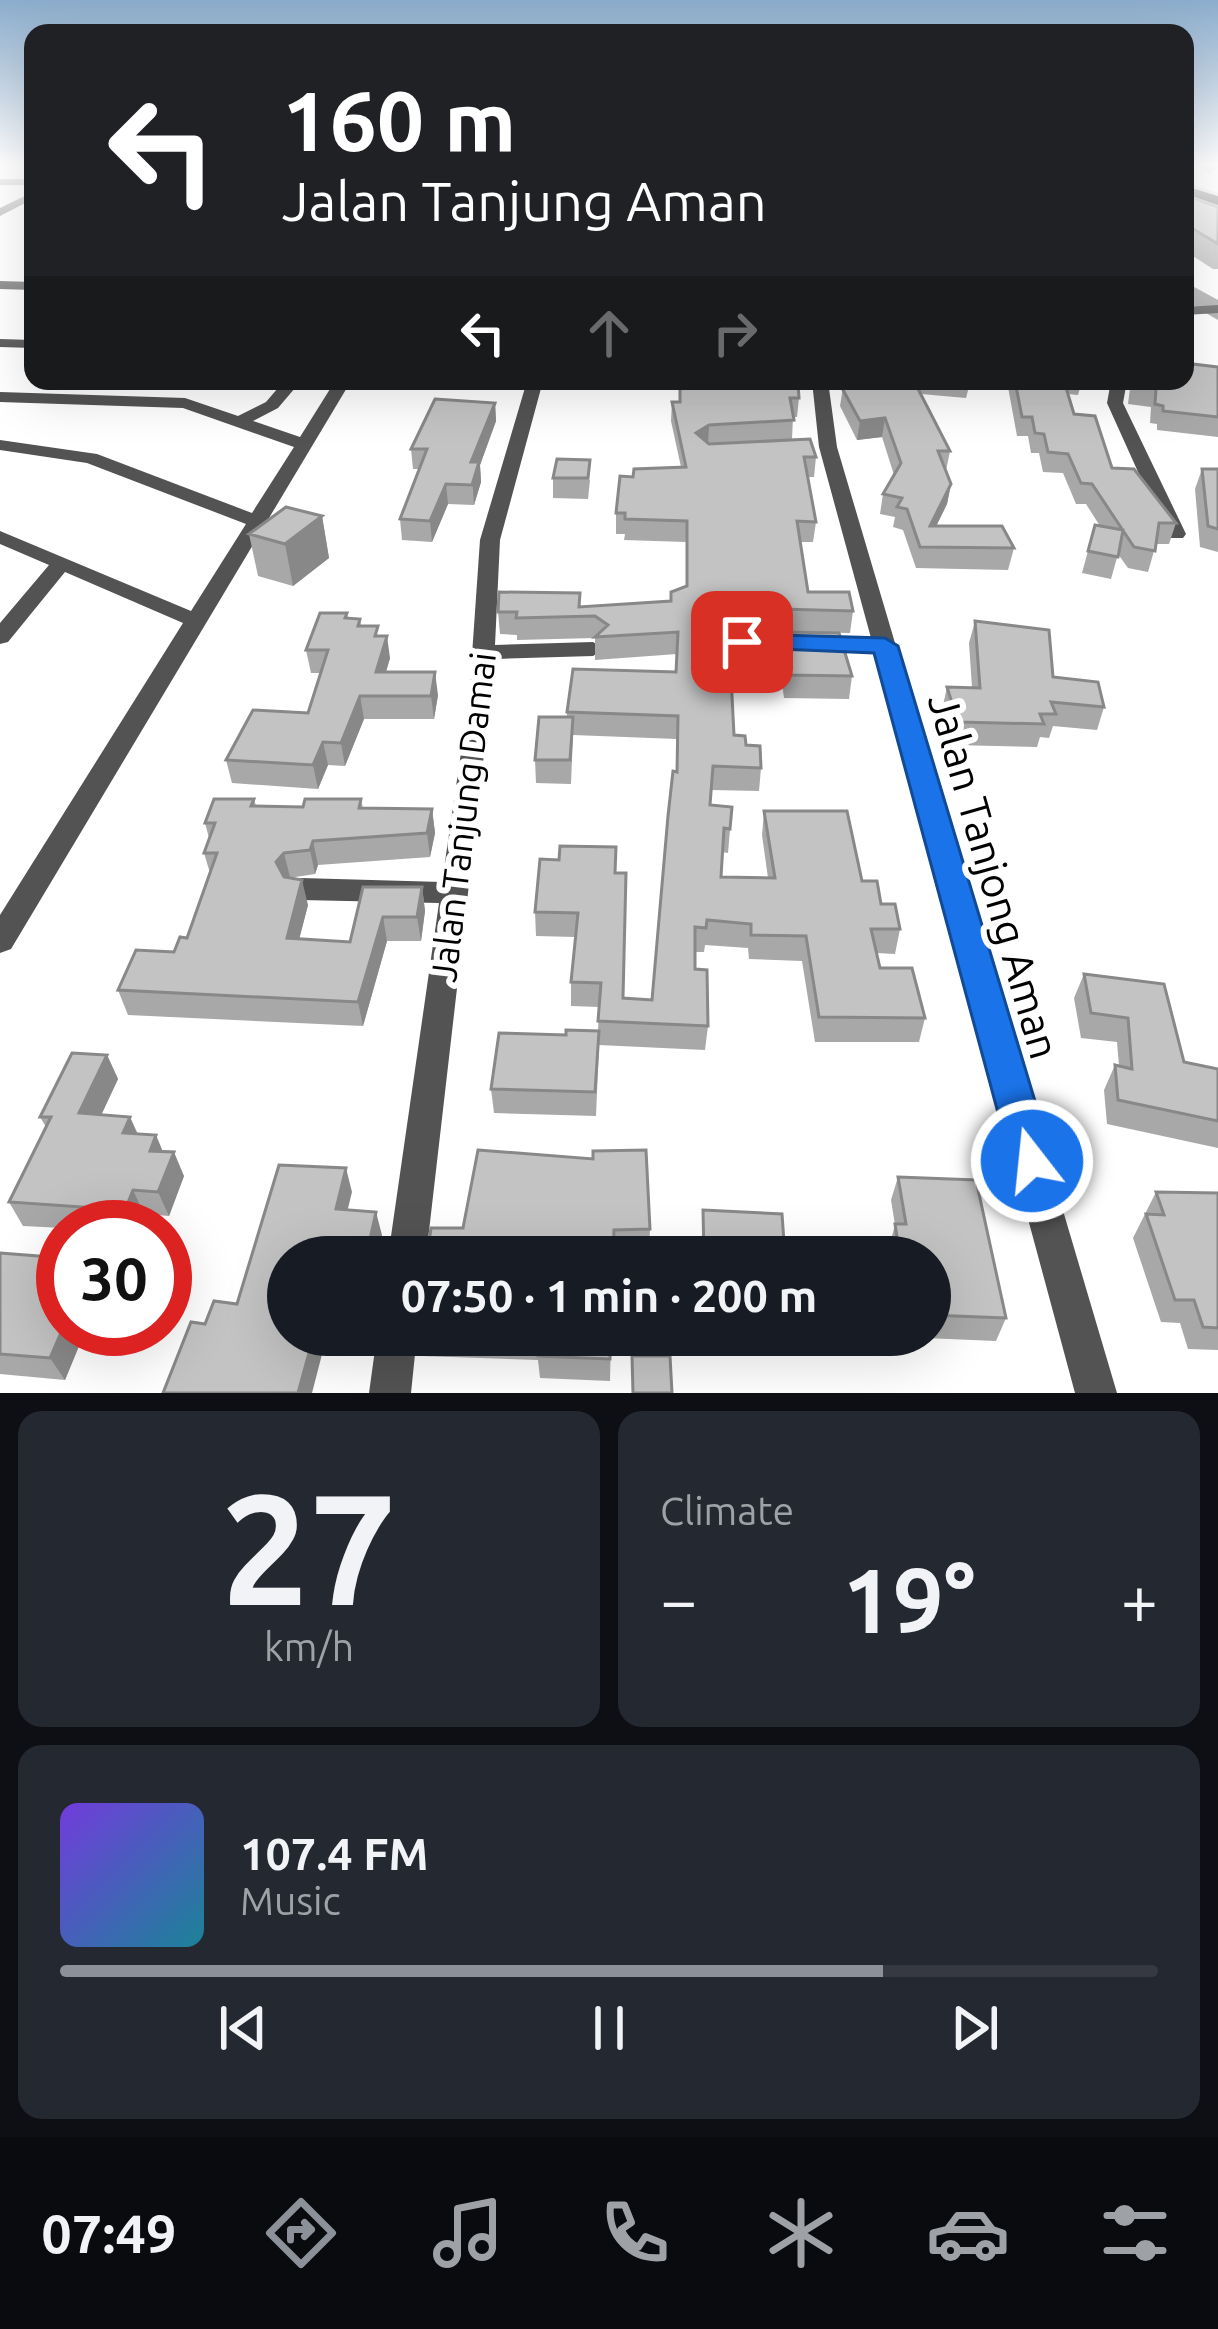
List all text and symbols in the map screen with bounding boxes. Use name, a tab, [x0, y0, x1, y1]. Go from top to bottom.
icon: left	[84, 72, 240, 228]
text: 160 m	[282, 73, 516, 167]
text: Jalan Tanjung Aman	[282, 171, 767, 231]
icon: left	[450, 300, 516, 366]
icon: ahead	[576, 300, 642, 366]
icon: right	[702, 300, 768, 366]
pin	[691, 591, 793, 693]
icon: arrive	[709, 609, 775, 675]
street label: Jalan Tanjung Damai	[422, 650, 503, 984]
street label: Jalan Tanjong Aman	[920, 688, 1069, 1064]
position arrow	[969, 1098, 1095, 1224]
speed limit sign: 30	[36, 1200, 192, 1356]
text: 07:50 · 1 min · 200 m	[401, 1270, 817, 1321]
text: 27	[221, 1460, 397, 1634]
text: Climate	[660, 1489, 794, 1532]
text: 19°	[842, 1549, 976, 1650]
text: −	[660, 1562, 697, 1636]
text: +	[1121, 1562, 1158, 1636]
text: km/h	[264, 1625, 354, 1668]
text: 107.4 FM	[240, 1828, 429, 1879]
text: Music	[240, 1879, 341, 1922]
icon: previous	[210, 1995, 276, 2061]
icon: pause	[576, 1995, 642, 2061]
icon: next	[942, 1995, 1008, 2061]
icon: directions	[259, 2191, 343, 2275]
icon: music	[426, 2191, 510, 2275]
icon: phone	[593, 2191, 677, 2275]
icon: climate	[759, 2191, 843, 2275]
icon: car	[926, 2191, 1010, 2275]
icon: filters	[1093, 2191, 1177, 2275]
text: 07:49	[41, 2203, 176, 2263]

